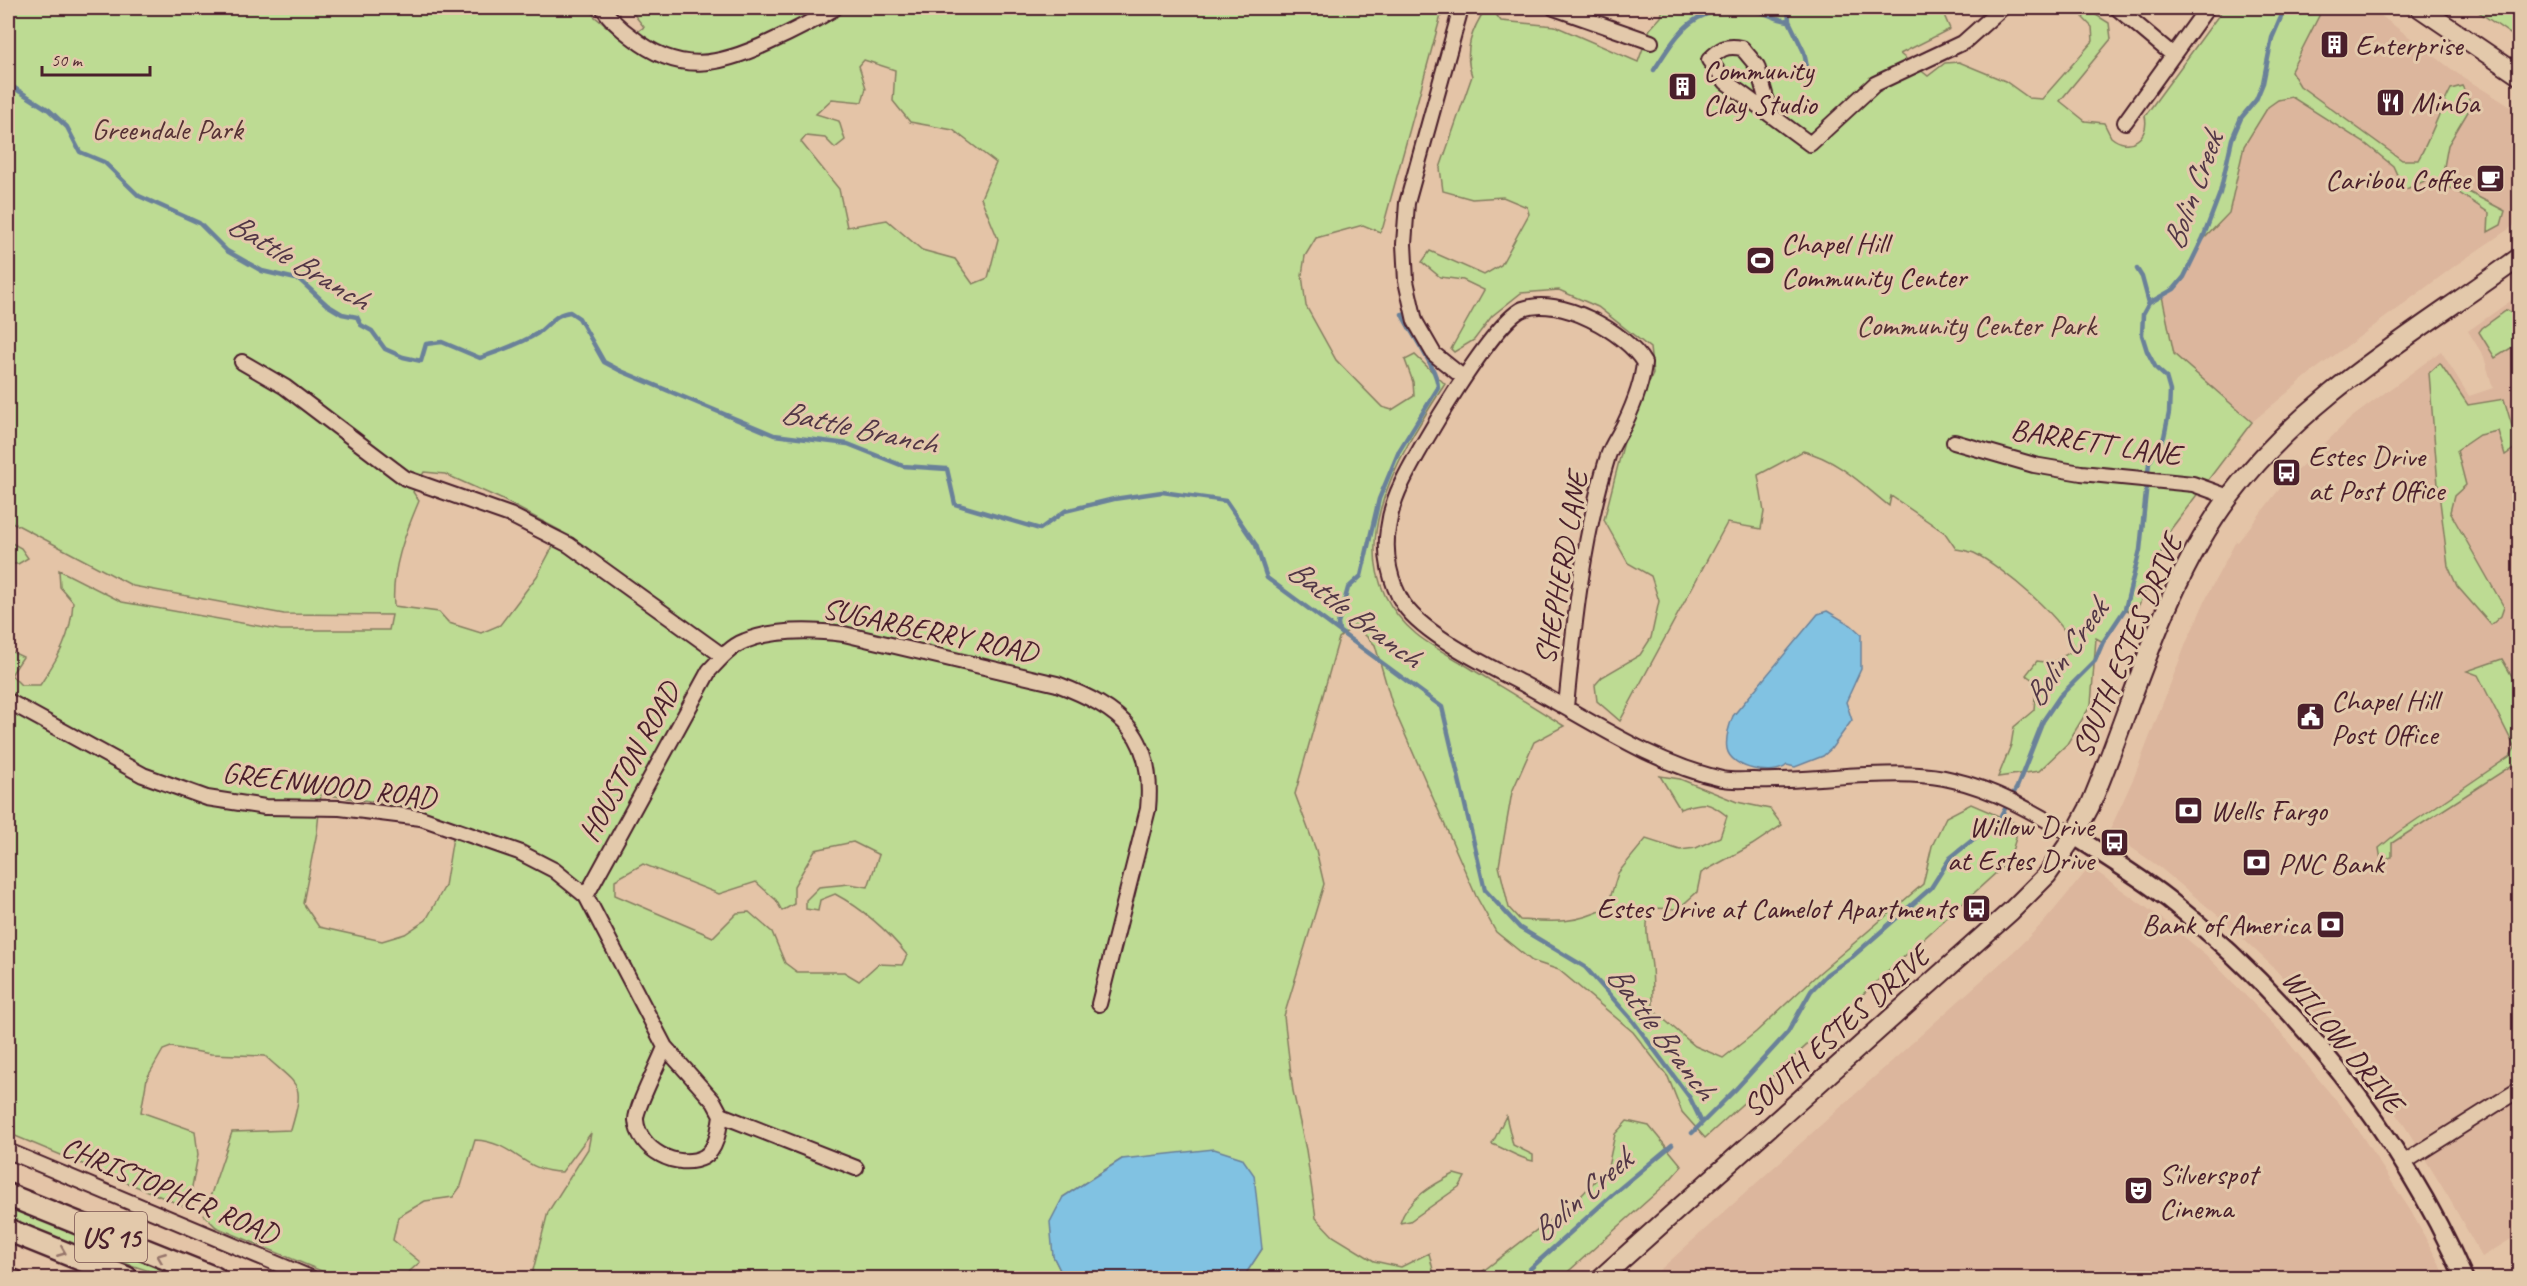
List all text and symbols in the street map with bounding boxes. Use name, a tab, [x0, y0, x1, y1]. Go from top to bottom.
place label: Enterprise	[2355, 26, 2465, 64]
building icon: Enterprise	[2318, 29, 2350, 61]
scale bar	[42, 39, 150, 77]
text: 50 m	[51, 49, 84, 71]
place label: Community Clay Studio	[1703, 51, 1818, 123]
building icon: Community Clay Studio	[1666, 71, 1698, 103]
place label: MinGa	[2411, 83, 2481, 121]
restaurant icon: MinGa	[2374, 86, 2406, 118]
park label: Greendale Park	[92, 110, 244, 148]
water label: Bolin Creek	[2153, 122, 2234, 255]
place label: Caribou Coffee	[2325, 160, 2472, 198]
cafe icon: Caribou Coffee	[2475, 163, 2507, 195]
water label: Battle Branch	[221, 203, 379, 321]
place label: Chapel Hill Community Center	[1781, 224, 1969, 296]
sports icon: Chapel Hill Community Center	[1744, 244, 1776, 276]
park label: Community Center Park	[1856, 306, 2098, 344]
water label: Battle Branch	[777, 391, 942, 464]
street label: BARRETT LANE	[2008, 410, 2188, 475]
place label: Estes Drive at Post Office	[2308, 437, 2446, 509]
bus stop icon: Estes Drive at Post Office	[2271, 457, 2303, 489]
street label: SHEPHERD LANE	[1525, 465, 1597, 667]
street label: SOUTH ESTES DRIVE	[2063, 525, 2193, 763]
water label: Battle Branch	[1279, 550, 1432, 679]
water label: Bolin Creek	[2014, 588, 2120, 715]
street label: SUGARBERRY ROAD	[819, 589, 1043, 672]
street label: HOUSTON ROAD	[570, 674, 690, 848]
place label: Chapel Hill Post Office	[2331, 681, 2443, 753]
public building icon: Chapel Hill Post Office	[2294, 701, 2326, 733]
street label: GREENWOOD ROAD	[220, 753, 440, 817]
place label: Wells Fargo	[2210, 791, 2328, 829]
bank icon: Wells Fargo	[2173, 794, 2205, 826]
place label: Willow Drive at Estes Drive	[1947, 807, 2096, 879]
bus stop icon: Willow Drive at Estes Drive	[2099, 827, 2131, 859]
place label: PNC Bank	[2278, 844, 2386, 882]
bank icon: PNC Bank	[2241, 847, 2273, 879]
place label: Estes Drive at Camelot Apartments	[1596, 889, 1959, 927]
bus stop icon: Estes Drive at Camelot Apartments	[1961, 892, 1993, 924]
place label: Bank of America	[2142, 905, 2312, 943]
bank icon: Bank of America	[2315, 908, 2347, 940]
street label: SOUTH ESTES DRIVE	[1734, 934, 1940, 1125]
water label: Battle Branch	[1598, 957, 1727, 1109]
street label: WILLOW DRIVE	[2274, 962, 2415, 1124]
street label: CHRISTOPHER ROAD	[56, 1127, 286, 1254]
water label: Bolin Creek	[1522, 1137, 1644, 1251]
place label: Silverspot Cinema	[2159, 1155, 2262, 1227]
theatre icon: Silverspot Cinema	[2122, 1175, 2154, 1207]
road number: US 15	[75, 1212, 147, 1262]
one-way arrow	[55, 1245, 66, 1257]
one-way arrow	[156, 1252, 167, 1264]

